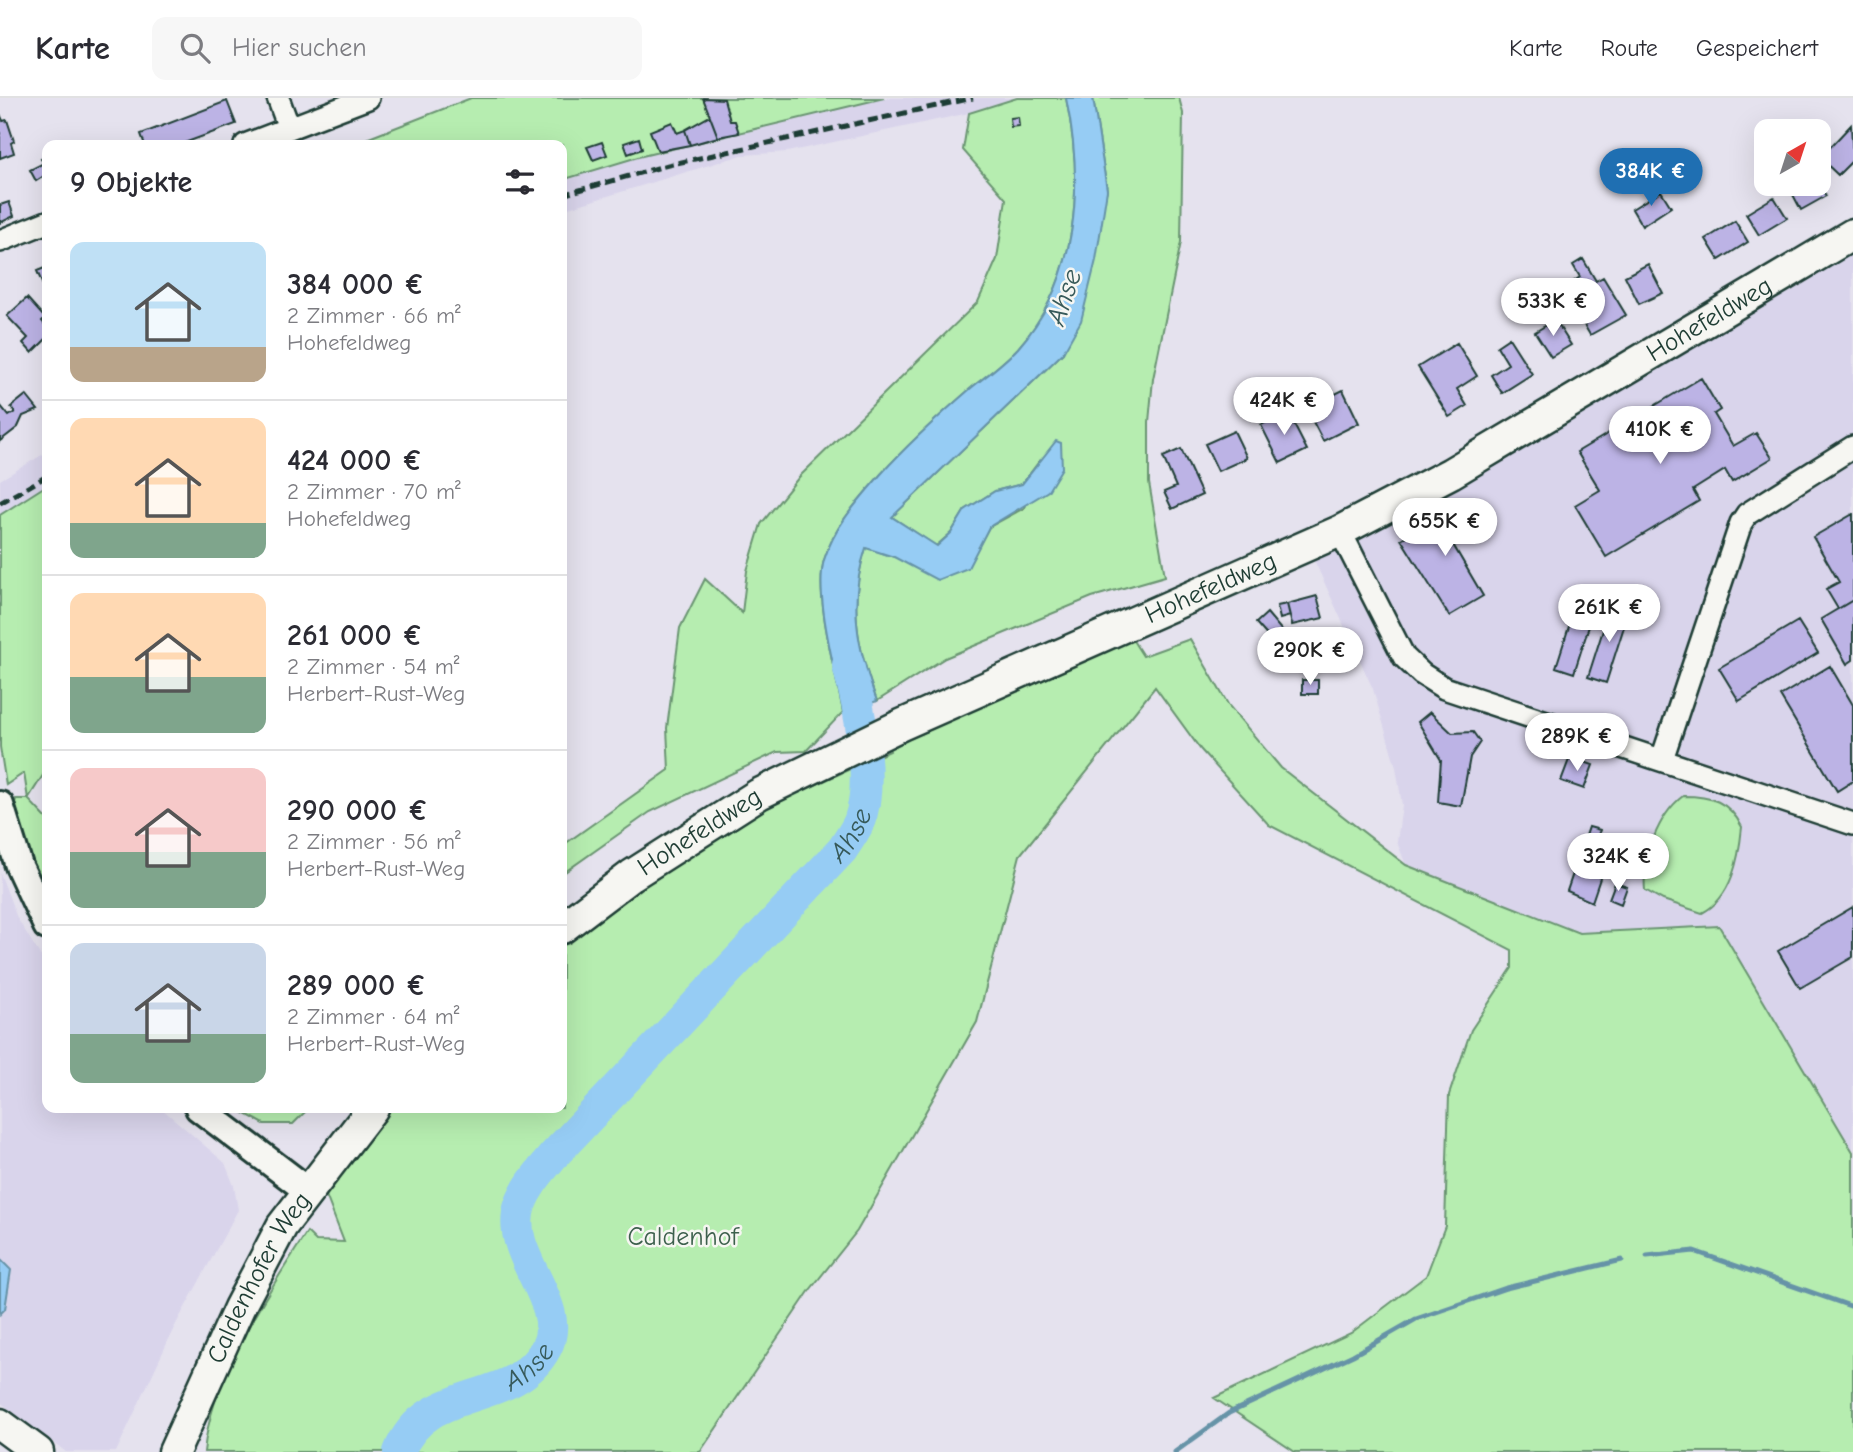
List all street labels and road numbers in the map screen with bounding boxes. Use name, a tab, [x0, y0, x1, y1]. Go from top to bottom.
street label: Hohefeldweg	[1641, 271, 1777, 368]
street label: Hohefeldweg	[1140, 546, 1281, 630]
street label: Hohefeldweg	[632, 781, 767, 882]
street label: Caldenhofer Weg	[201, 1186, 317, 1368]

